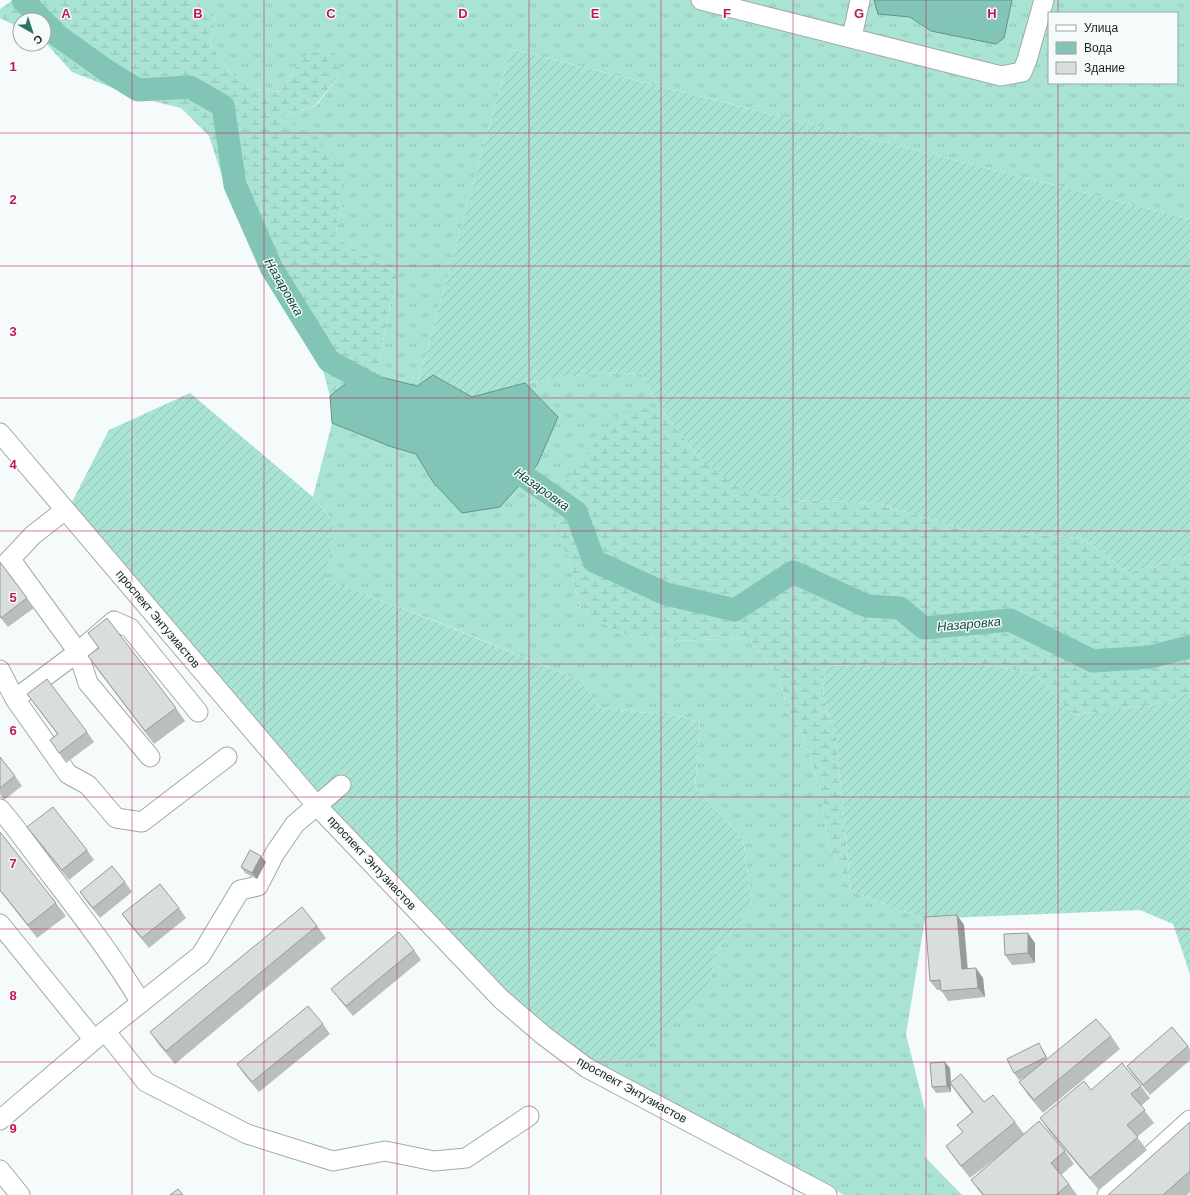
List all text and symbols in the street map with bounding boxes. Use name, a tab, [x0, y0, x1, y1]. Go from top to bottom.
text: A	[61, 6, 71, 21]
text: B	[193, 6, 203, 21]
text: C	[326, 6, 336, 21]
text: D	[458, 6, 468, 21]
text: E	[591, 6, 600, 21]
text: F	[723, 6, 731, 21]
text: G	[854, 6, 864, 21]
text: H	[987, 6, 997, 21]
north arrow	[12, 12, 52, 52]
legend	[1048, 12, 1178, 84]
text: Улица	[1084, 21, 1118, 35]
text: С	[31, 33, 45, 47]
text: Вода	[1084, 41, 1112, 55]
text: 1	[9, 59, 17, 74]
text: Здание	[1084, 61, 1125, 75]
text: 2	[9, 192, 17, 207]
water label: Назаровка	[261, 256, 307, 318]
text: 3	[9, 324, 17, 339]
text: 4	[9, 457, 17, 472]
water label: Назаровка	[511, 464, 573, 514]
street label: проспект Энтузиастов	[113, 567, 203, 671]
text: 5	[9, 590, 17, 605]
water label: Назаровка	[936, 614, 1002, 634]
text: 6	[9, 723, 17, 738]
street label: проспект Энтузиастов	[325, 813, 419, 913]
text: 7	[9, 856, 17, 871]
text: 8	[9, 988, 17, 1003]
street label: проспект Энтузиастов	[575, 1054, 689, 1126]
text: 9	[9, 1121, 17, 1136]

